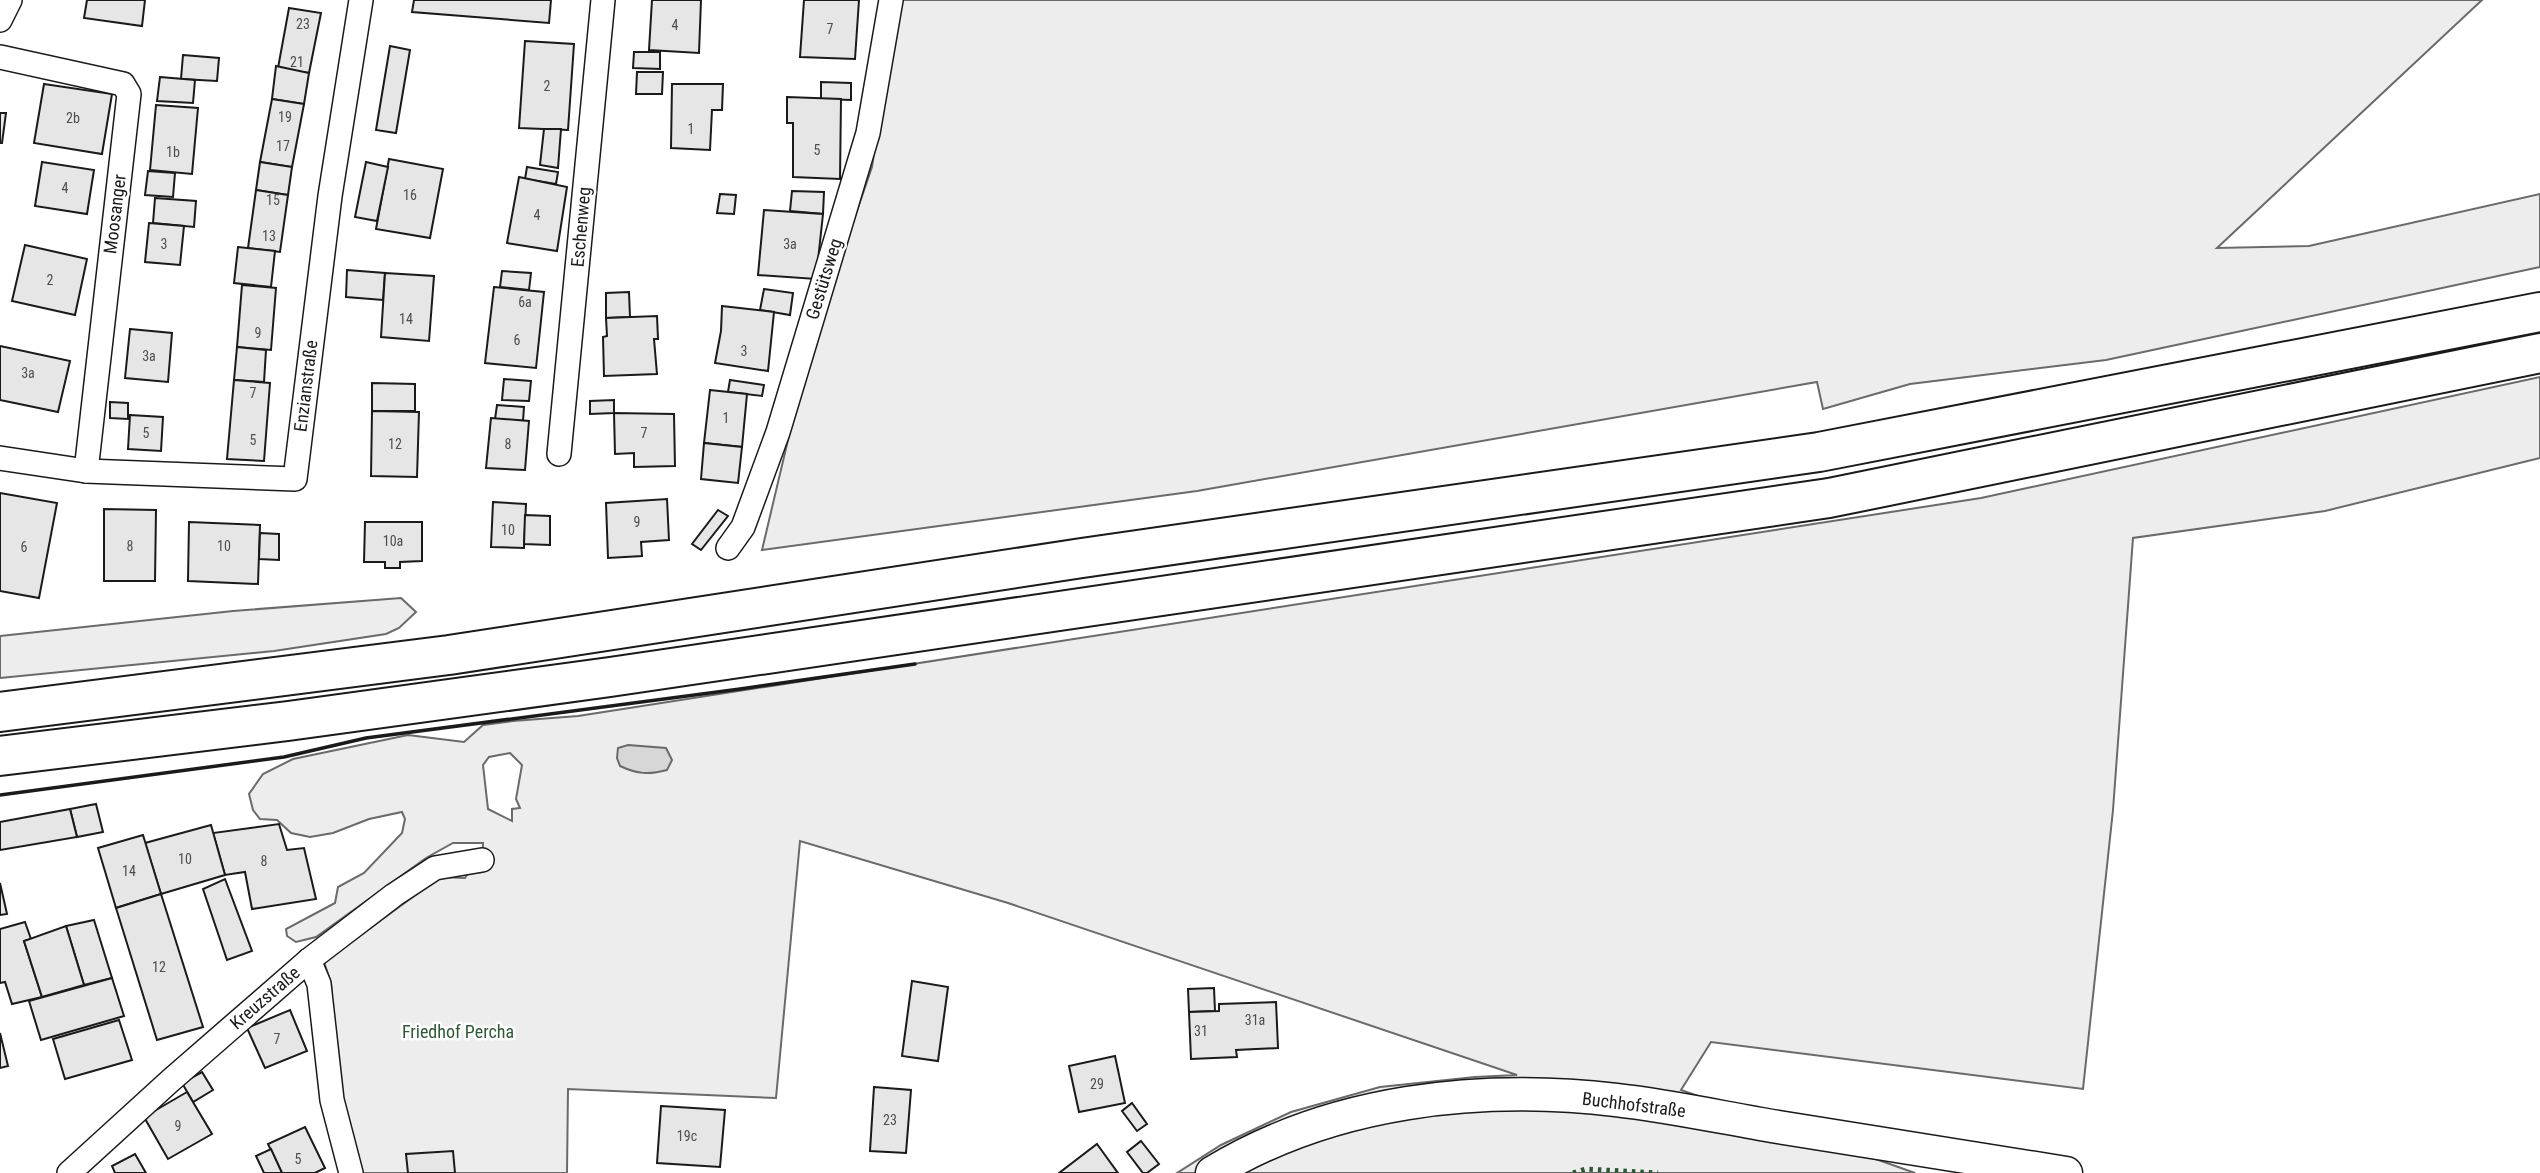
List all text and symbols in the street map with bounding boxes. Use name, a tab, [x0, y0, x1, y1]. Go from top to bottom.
house number: 23	[296, 16, 310, 32]
house number: 4	[672, 17, 679, 33]
house number: 7	[827, 21, 834, 37]
house number: 21	[290, 54, 304, 70]
house number: 2	[544, 78, 551, 94]
house number: 19	[278, 109, 292, 125]
house number: 2b	[66, 110, 80, 126]
house number: 1	[688, 121, 694, 137]
house number: 17	[276, 138, 290, 154]
house number: 5	[814, 142, 821, 158]
house number: 1b	[166, 144, 180, 160]
street label: Moosanger	[99, 172, 130, 255]
house number: 4	[62, 180, 69, 196]
street label: Eschenweg	[567, 186, 594, 268]
house number: 16	[403, 187, 417, 203]
house number: 15	[266, 192, 280, 208]
house number: 4	[534, 207, 541, 223]
house number: 13	[262, 228, 276, 244]
house number: 3	[161, 236, 167, 252]
house number: 3a	[783, 236, 797, 252]
street label: Gestütsweg	[801, 236, 846, 322]
house number: 2	[47, 272, 54, 288]
house number: 6a	[518, 294, 532, 310]
house number: 14	[399, 311, 413, 327]
house number: 9	[255, 325, 261, 341]
house number: 6	[514, 332, 521, 348]
street label: Enzianstraße	[289, 339, 322, 433]
house number: 3	[741, 343, 747, 359]
house number: 3a	[142, 348, 156, 364]
house number: 3a	[21, 365, 35, 381]
house number: 7	[250, 385, 257, 401]
house number: 1	[723, 410, 729, 426]
house number: 5	[143, 425, 150, 441]
house number: 7	[641, 425, 648, 441]
house number: 5	[250, 432, 257, 448]
house number: 12	[388, 436, 402, 452]
house number: 8	[505, 436, 512, 452]
house number: 9	[634, 514, 640, 530]
house number: 10	[501, 522, 515, 538]
house number: 10a	[383, 533, 403, 549]
house number: 8	[127, 538, 134, 554]
house number: 10	[217, 538, 231, 554]
house number: 6	[21, 539, 28, 555]
house number: 10	[178, 851, 192, 867]
house number: 8	[261, 853, 268, 869]
house number: 14	[122, 863, 136, 879]
house number: 12	[152, 959, 166, 975]
street label: Kreuzstraße	[226, 962, 304, 1034]
house number: 31a	[1245, 1012, 1265, 1028]
park label: Friedhof Percha	[402, 1021, 514, 1042]
house number: 31	[1194, 1023, 1208, 1039]
house number: 7	[274, 1031, 281, 1047]
house number: 29	[1090, 1076, 1104, 1092]
street label: Buchhofstraße	[1581, 1088, 1687, 1121]
house number: 23	[883, 1112, 897, 1128]
house number: 9	[175, 1118, 181, 1134]
house number: 19c	[677, 1128, 697, 1144]
house number: 5	[295, 1151, 302, 1167]

